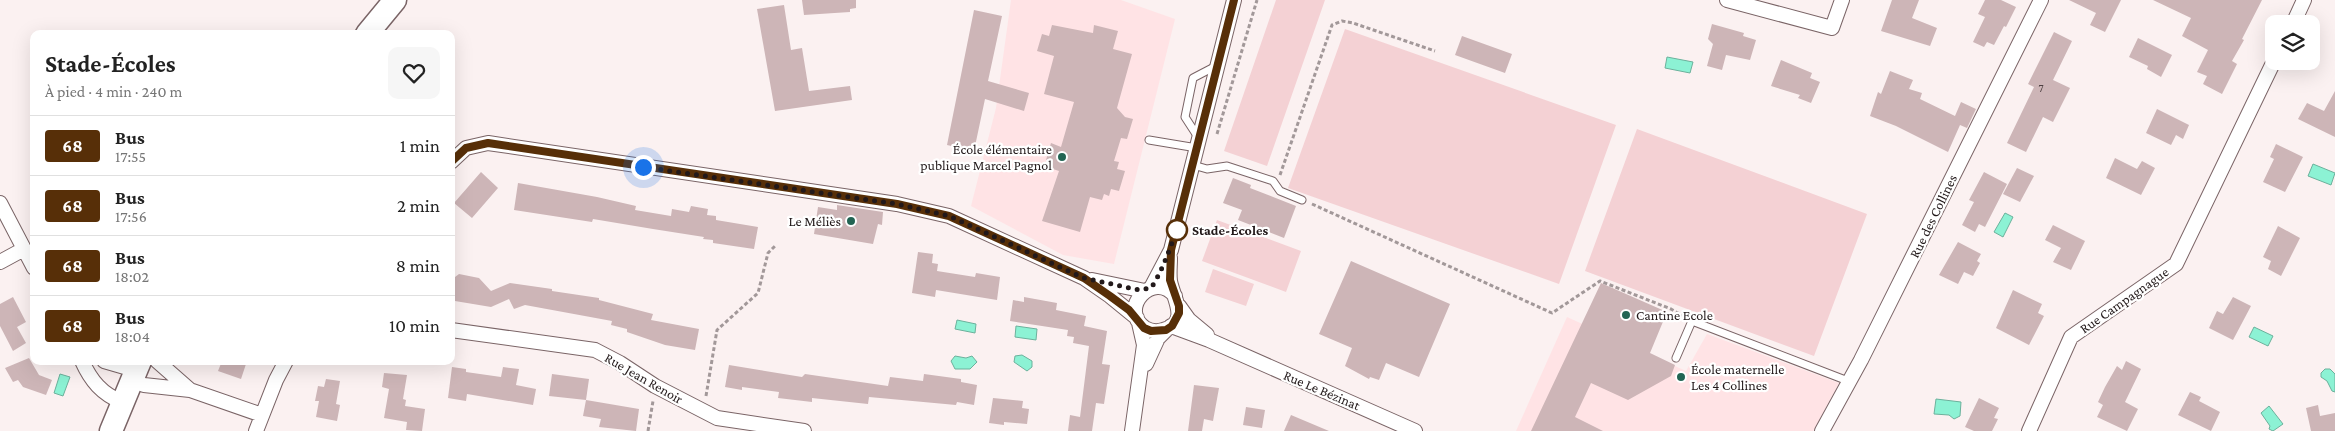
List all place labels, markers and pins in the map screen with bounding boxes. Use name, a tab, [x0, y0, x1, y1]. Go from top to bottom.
place label: École élémentaire publique Marcel Pagnol	[920, 141, 1052, 173]
marker: École élémentaire publique Marcel Pagnol	[1056, 151, 1068, 163]
place label: Le Méliès	[788, 213, 841, 229]
marker: Le Méliès	[845, 215, 857, 227]
marker: Stade-Écoles	[1166, 219, 1188, 241]
place label: Stade-Écoles	[1192, 222, 1268, 238]
place label: Cantine Ecole	[1636, 307, 1713, 323]
marker: Cantine Ecole	[1620, 309, 1632, 321]
place label: École maternelle Les 4 Collines	[1691, 361, 1784, 393]
marker: École maternelle Les 4 Collines	[1675, 371, 1687, 383]

